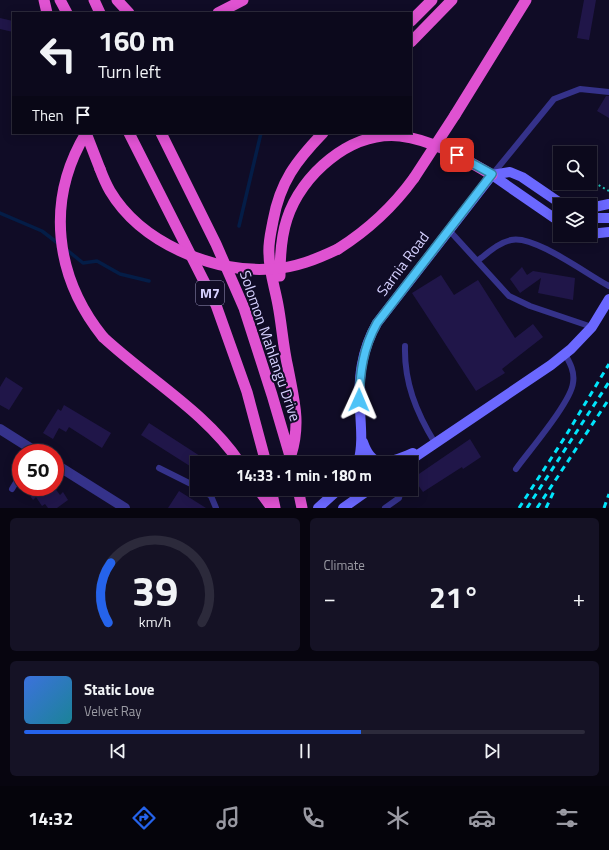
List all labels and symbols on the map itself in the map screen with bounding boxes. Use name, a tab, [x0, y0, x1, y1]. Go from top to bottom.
pin	[440, 138, 474, 172]
street label: Sarnia Road	[371, 227, 434, 301]
street label: Solomon Mahlangu Drive	[234, 267, 307, 424]
road number: M7	[196, 281, 224, 305]
position arrow	[338, 379, 380, 421]
speed limit sign: 50	[12, 444, 64, 496]

